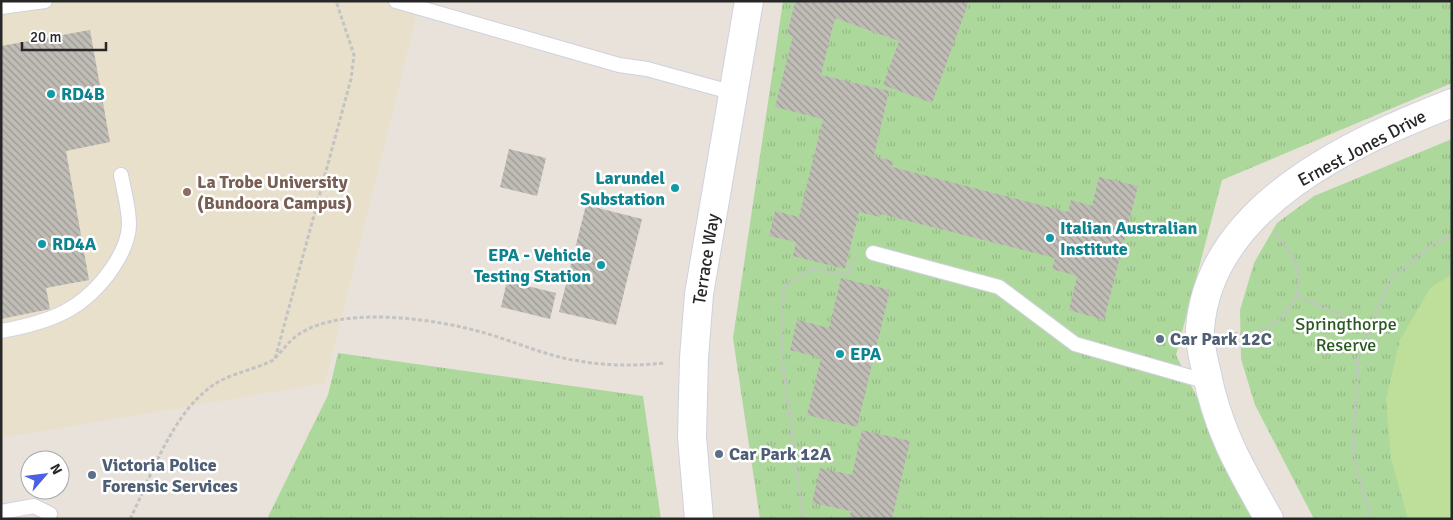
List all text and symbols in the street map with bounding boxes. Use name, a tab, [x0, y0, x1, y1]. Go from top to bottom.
scale bar	[22, 20, 106, 52]
text: 20 m	[30, 28, 61, 46]
place label: RD4B	[61, 83, 105, 105]
marker: RD4B	[45, 88, 57, 100]
street label: Ernest Jones Drive	[1294, 105, 1430, 191]
place label: Larundel Substation	[580, 167, 665, 210]
place label: La Trobe University (Bundoora Campus)	[197, 171, 352, 214]
marker: Larundel Substation	[669, 182, 681, 194]
marker: La Trobe University (Bundoora Campus)	[181, 186, 193, 198]
street label: Terrace Way	[688, 211, 724, 306]
place label: Italian Australian Institute	[1060, 217, 1197, 260]
marker: Italian Australian Institute	[1044, 232, 1056, 244]
place label: RD4A	[52, 233, 97, 255]
marker: RD4A	[36, 238, 48, 250]
place label: EPA - Vehicle Testing Station	[474, 244, 591, 287]
marker: EPA - Vehicle Testing Station	[595, 259, 607, 271]
park label: Springthorpe Reserve	[1295, 313, 1397, 356]
place label: Car Park 12C	[1170, 328, 1272, 350]
marker: Car Park 12C	[1154, 333, 1166, 345]
place label: EPA	[850, 343, 882, 365]
marker: EPA	[834, 348, 846, 360]
place label: Car Park 12A	[729, 443, 832, 465]
marker: Car Park 12A	[713, 448, 725, 460]
north arrow	[20, 450, 70, 500]
place label: Victoria Police Forensic Services	[102, 454, 238, 497]
text: N	[46, 461, 66, 477]
marker: Victoria Police Forensic Services	[86, 469, 98, 481]

